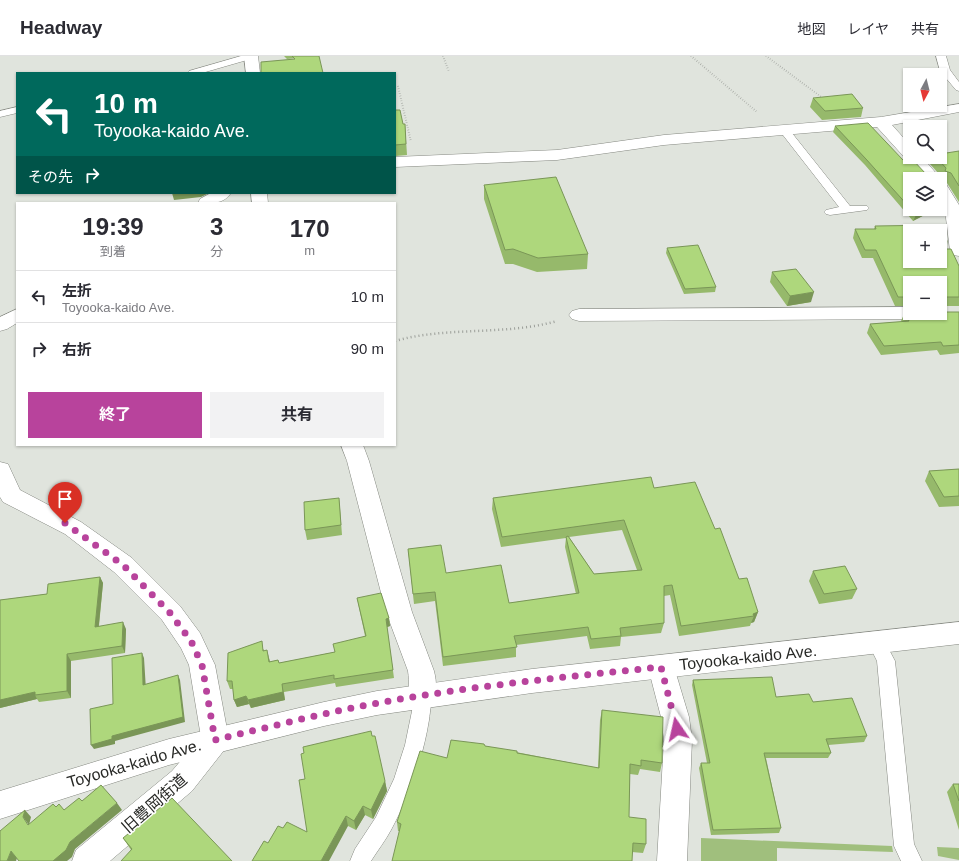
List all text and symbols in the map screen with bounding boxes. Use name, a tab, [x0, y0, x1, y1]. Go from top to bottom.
text: Headway	[20, 17, 102, 38]
text: 地図	[797, 21, 825, 37]
text: レイヤ	[847, 21, 889, 37]
text: 共有	[911, 21, 939, 37]
north arrow	[903, 68, 947, 112]
map controls	[903, 68, 947, 320]
icon: left	[28, 88, 80, 140]
text: 10 m	[94, 88, 158, 119]
button: search	[903, 120, 947, 164]
text: Toyooka-kaido Ave.	[94, 121, 250, 141]
icon: right	[81, 164, 103, 186]
text: その先	[28, 168, 73, 185]
button: layers	[903, 172, 947, 216]
text: 19:39	[82, 213, 144, 240]
text: 3	[210, 213, 223, 240]
text: 170	[290, 215, 330, 242]
button: +	[903, 224, 947, 268]
text: m	[304, 243, 315, 258]
text: 到着	[100, 244, 126, 259]
text: 分	[210, 244, 223, 259]
button: −	[903, 276, 947, 320]
text: 左折	[62, 282, 92, 299]
icon: left	[28, 286, 50, 308]
text: 10 m	[351, 288, 384, 305]
text: Toyooka-kaido Ave.	[62, 300, 175, 315]
icon: right	[28, 338, 50, 360]
text: 90 m	[351, 340, 384, 357]
text: 右折	[62, 341, 92, 358]
button: 終了	[28, 392, 202, 438]
button: 共有	[210, 392, 384, 438]
pin	[48, 482, 82, 523]
icon: arrive	[54, 488, 76, 510]
street label: Toyooka-kaido Ave.	[678, 642, 818, 673]
position arrow	[656, 708, 698, 750]
street label: Toyooka-kaido Ave.	[65, 736, 203, 791]
street label: 旧豊岡街道	[119, 771, 190, 836]

